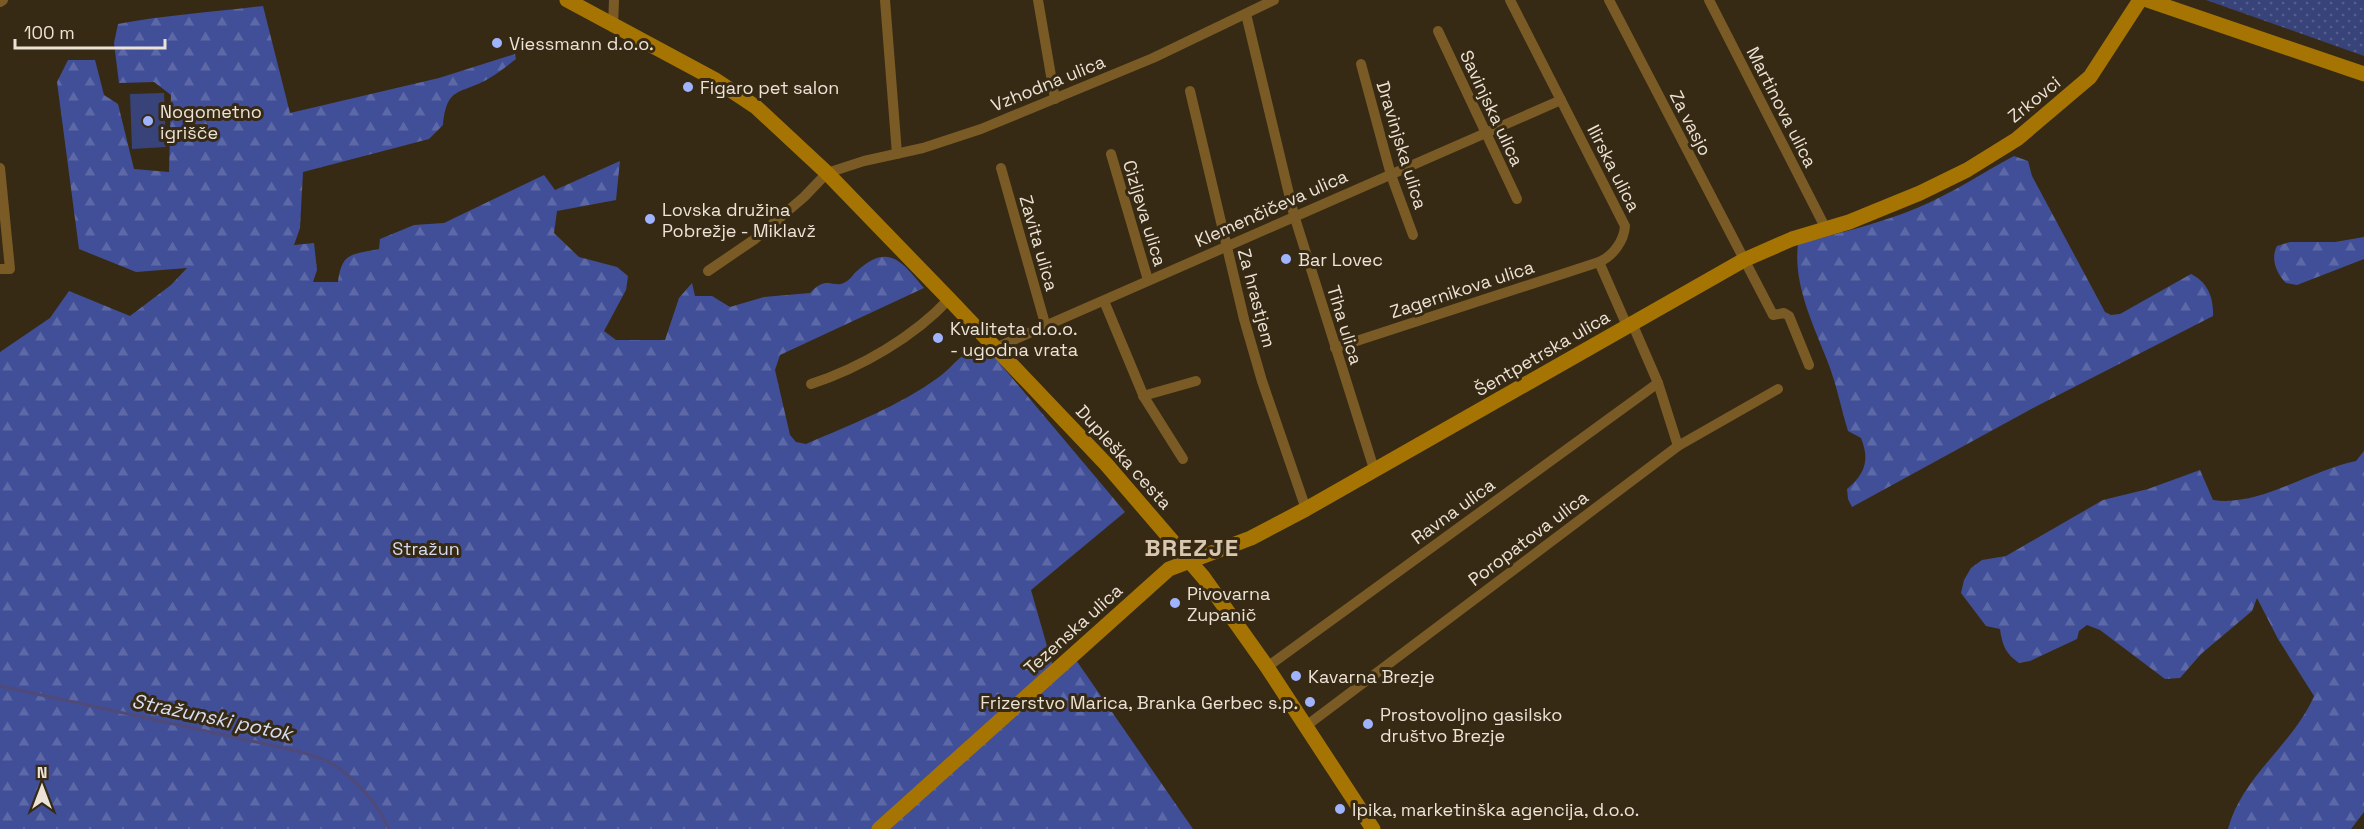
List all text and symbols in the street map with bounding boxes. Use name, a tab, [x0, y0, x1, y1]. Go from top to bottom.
scale bar	[15, 12, 165, 50]
text: 100 m	[24, 21, 75, 44]
place label: Viessmann d.o.o.	[509, 32, 654, 55]
marker: Viessmann d.o.o.	[490, 36, 504, 50]
street label: Martinova ulica	[1742, 43, 1822, 171]
street label: Savinjska ulica	[1455, 46, 1529, 170]
street label: Vzhodna ulica	[988, 50, 1108, 116]
street label: Zrkovci	[2003, 71, 2065, 127]
place label: Figaro pet salon	[700, 76, 839, 99]
street label: Dravinjska ulica	[1372, 78, 1432, 212]
marker: Figaro pet salon	[681, 80, 695, 94]
street label: Za vasjo	[1665, 87, 1717, 159]
place label: Nogometno igrišče	[160, 100, 262, 144]
marker: Nogometno igrišče	[141, 114, 155, 128]
street label: Ilirska ulica	[1582, 121, 1646, 215]
street label: Cizljeva ulica	[1118, 157, 1172, 269]
street label: Klemenčičeva ulica	[1191, 164, 1351, 252]
street label: Zavita ulica	[1014, 192, 1064, 294]
place label: Lovska družina Pobrežje - Miklavž	[662, 198, 816, 242]
marker: Lovska družina Pobrežje - Miklavž	[643, 212, 657, 226]
street label: Za hrastjem	[1233, 246, 1281, 350]
place label: Bar Lovec	[1298, 248, 1383, 271]
marker: Bar Lovec	[1279, 252, 1293, 266]
street label: Zagernikova ulica	[1387, 255, 1537, 323]
street label: Tiha ulica	[1322, 283, 1368, 367]
street label: Šentpetrska ulica	[1470, 305, 1614, 401]
place label: Kvaliteta d.o.o. - ugodna vrata	[950, 317, 1078, 361]
marker: Kvaliteta d.o.o. - ugodna vrata	[931, 331, 945, 345]
street label: Dupleška cesta	[1071, 400, 1177, 514]
street label: Ravna ulica	[1407, 473, 1499, 549]
street label: Poropatova ulica	[1463, 485, 1593, 591]
district label: BREZJE	[1144, 532, 1240, 563]
park label: Stražun	[392, 537, 460, 560]
street label: Tezenska ulica	[1019, 579, 1127, 679]
place label: Pivovarna Zupanič	[1187, 582, 1270, 626]
marker: Pivovarna Zupanič	[1168, 596, 1182, 610]
place label: Kavarna Brezje	[1308, 665, 1435, 688]
marker: Kavarna Brezje	[1289, 669, 1303, 683]
water label: Stražunski potok	[129, 687, 297, 747]
place label: Frizerstvo Marica, Branka Gerbec s.p.	[980, 691, 1298, 714]
marker: Frizerstvo Marica, Branka Gerbec s.p.	[1303, 695, 1317, 709]
place label: Prostovoljno gasilsko društvo Brezje	[1380, 703, 1562, 747]
marker: Prostovoljno gasilsko društvo Brezje	[1361, 717, 1375, 731]
north arrow	[12, 757, 72, 817]
text: N	[37, 762, 47, 783]
place label: Ipika, marketinška agencija, d.o.o.	[1352, 798, 1639, 821]
marker: Ipika, marketinška agencija, d.o.o.	[1333, 802, 1347, 816]

